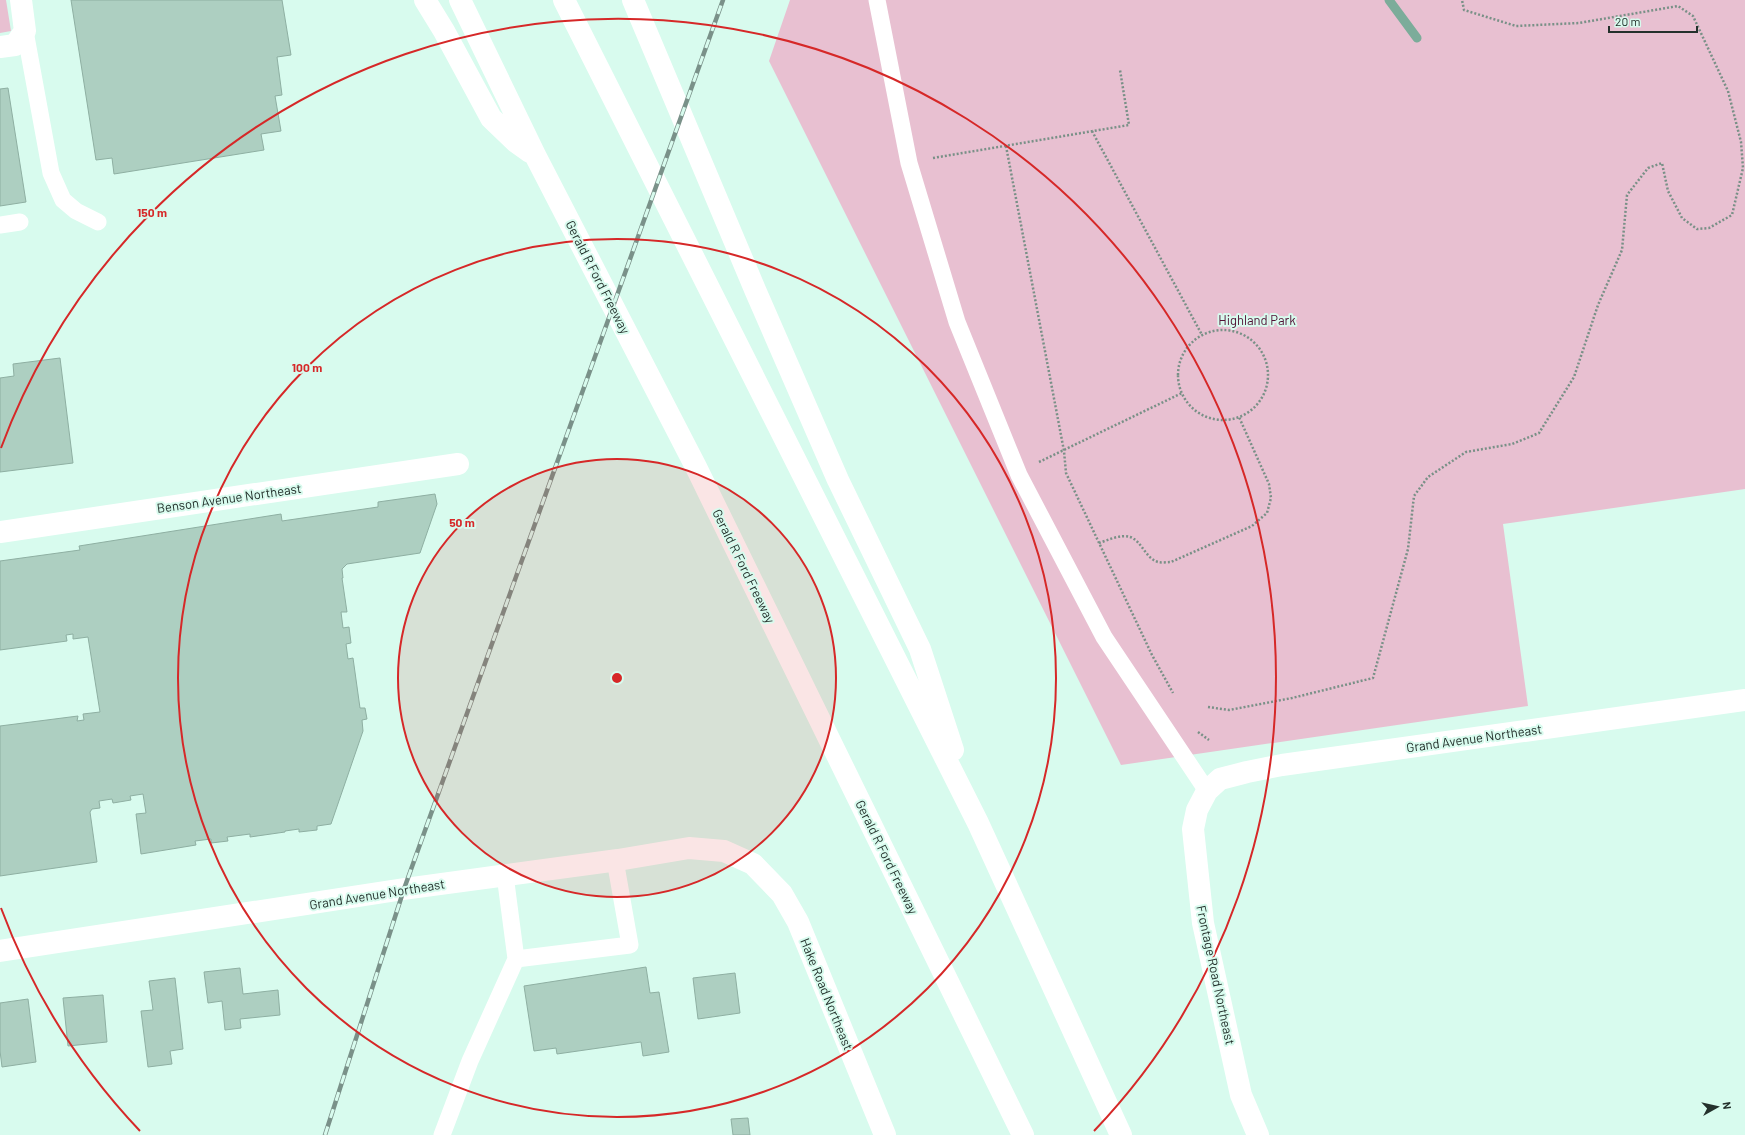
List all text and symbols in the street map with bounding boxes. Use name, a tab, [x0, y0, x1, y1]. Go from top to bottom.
scale bar	[1609, 8, 1697, 34]
text: 20 m	[1615, 14, 1641, 28]
text: 150 m	[137, 205, 167, 219]
street label: Gerald R Ford Freeway	[562, 218, 634, 336]
park label: Highland Park	[1218, 312, 1296, 328]
text: 100 m	[292, 360, 322, 374]
street label: Benson Avenue Northeast	[156, 480, 302, 516]
street label: Gerald R Ford Freeway	[709, 506, 779, 626]
text: 50 m	[449, 515, 475, 529]
centre of rings	[610, 671, 624, 685]
street label: Grand Avenue Northeast	[1405, 721, 1543, 755]
street label: Gerald R Ford Freeway	[852, 797, 922, 917]
street label: Grand Avenue Northeast	[308, 875, 446, 913]
street label: Frontage Road Northeast	[1193, 904, 1239, 1046]
street label: Hake Road Northeast	[797, 936, 857, 1052]
north arrow	[1697, 1087, 1737, 1127]
text: N	[1720, 1101, 1734, 1110]

